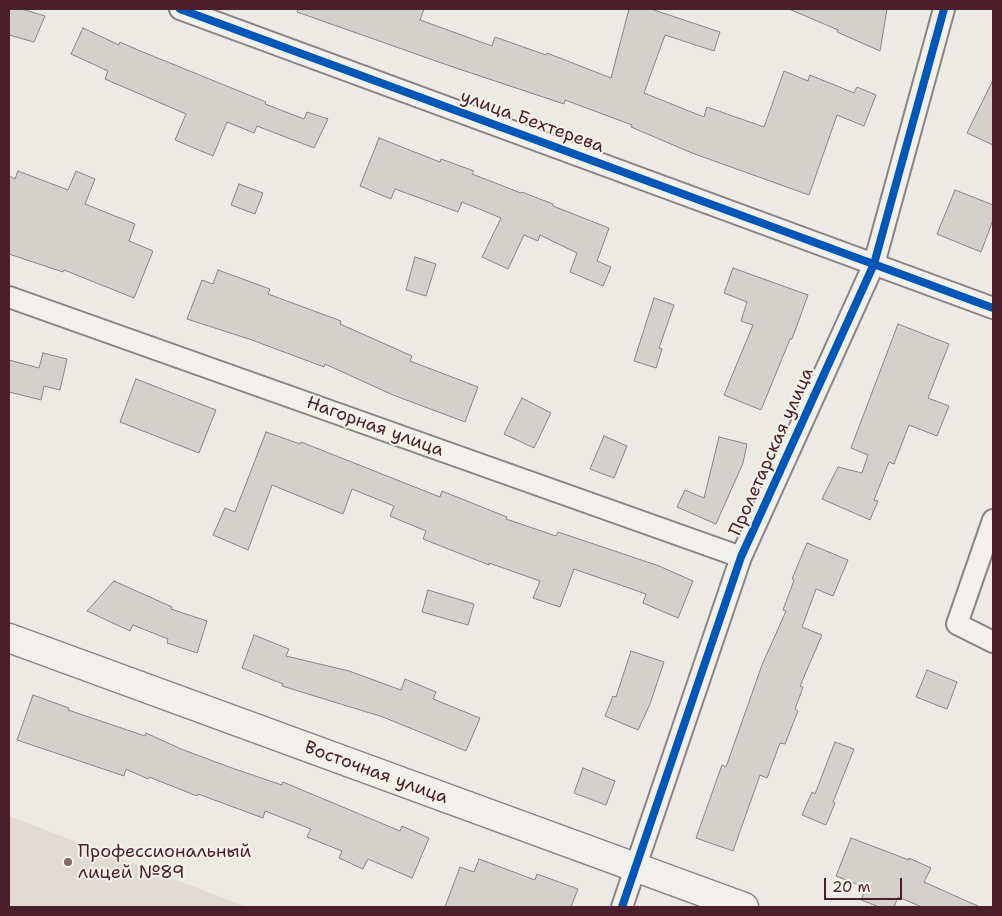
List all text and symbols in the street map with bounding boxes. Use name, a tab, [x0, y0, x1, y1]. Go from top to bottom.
street label: улица Бехтерева	[457, 86, 607, 158]
street label: Пролетарская улица	[725, 365, 819, 539]
street label: Нагорная улица	[303, 392, 447, 462]
street label: Восточная улица	[301, 737, 451, 809]
place label: Профессиональный лицей №89	[78, 841, 251, 884]
marker: Профессиональный лицей №89	[62, 856, 74, 868]
scale bar	[827, 868, 904, 900]
text: 20 m	[832, 877, 871, 897]

